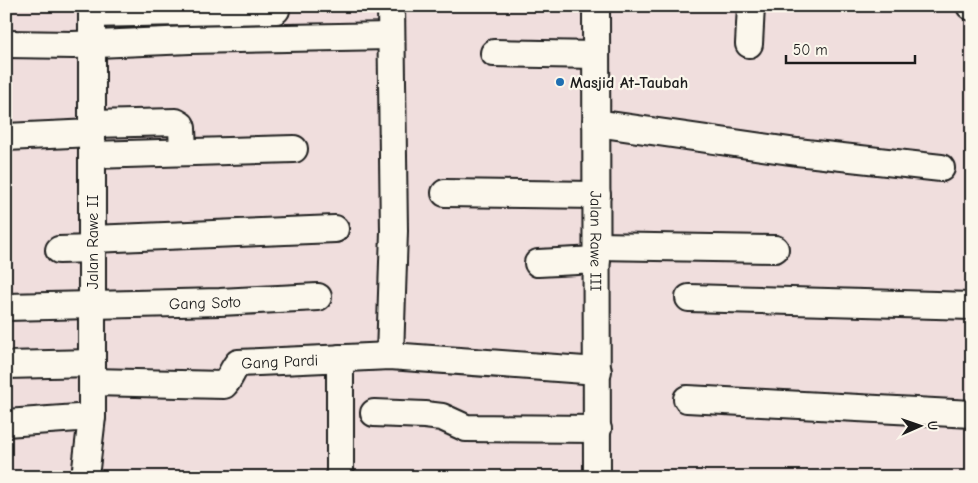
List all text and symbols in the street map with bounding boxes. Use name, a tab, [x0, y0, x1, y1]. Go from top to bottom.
scale bar	[786, 32, 914, 64]
text: 50 m	[793, 41, 828, 59]
place label: Masjid At-Taubah	[570, 74, 688, 92]
marker: Masjid At-Taubah	[554, 76, 566, 88]
street label: Jalan Rawe III	[586, 191, 605, 291]
street label: Jalan Rawe II	[84, 195, 102, 289]
street label: Gang Soto	[169, 293, 242, 313]
street label: Gang Pardi	[241, 351, 319, 373]
north arrow	[896, 400, 946, 450]
text: U	[924, 421, 941, 431]

